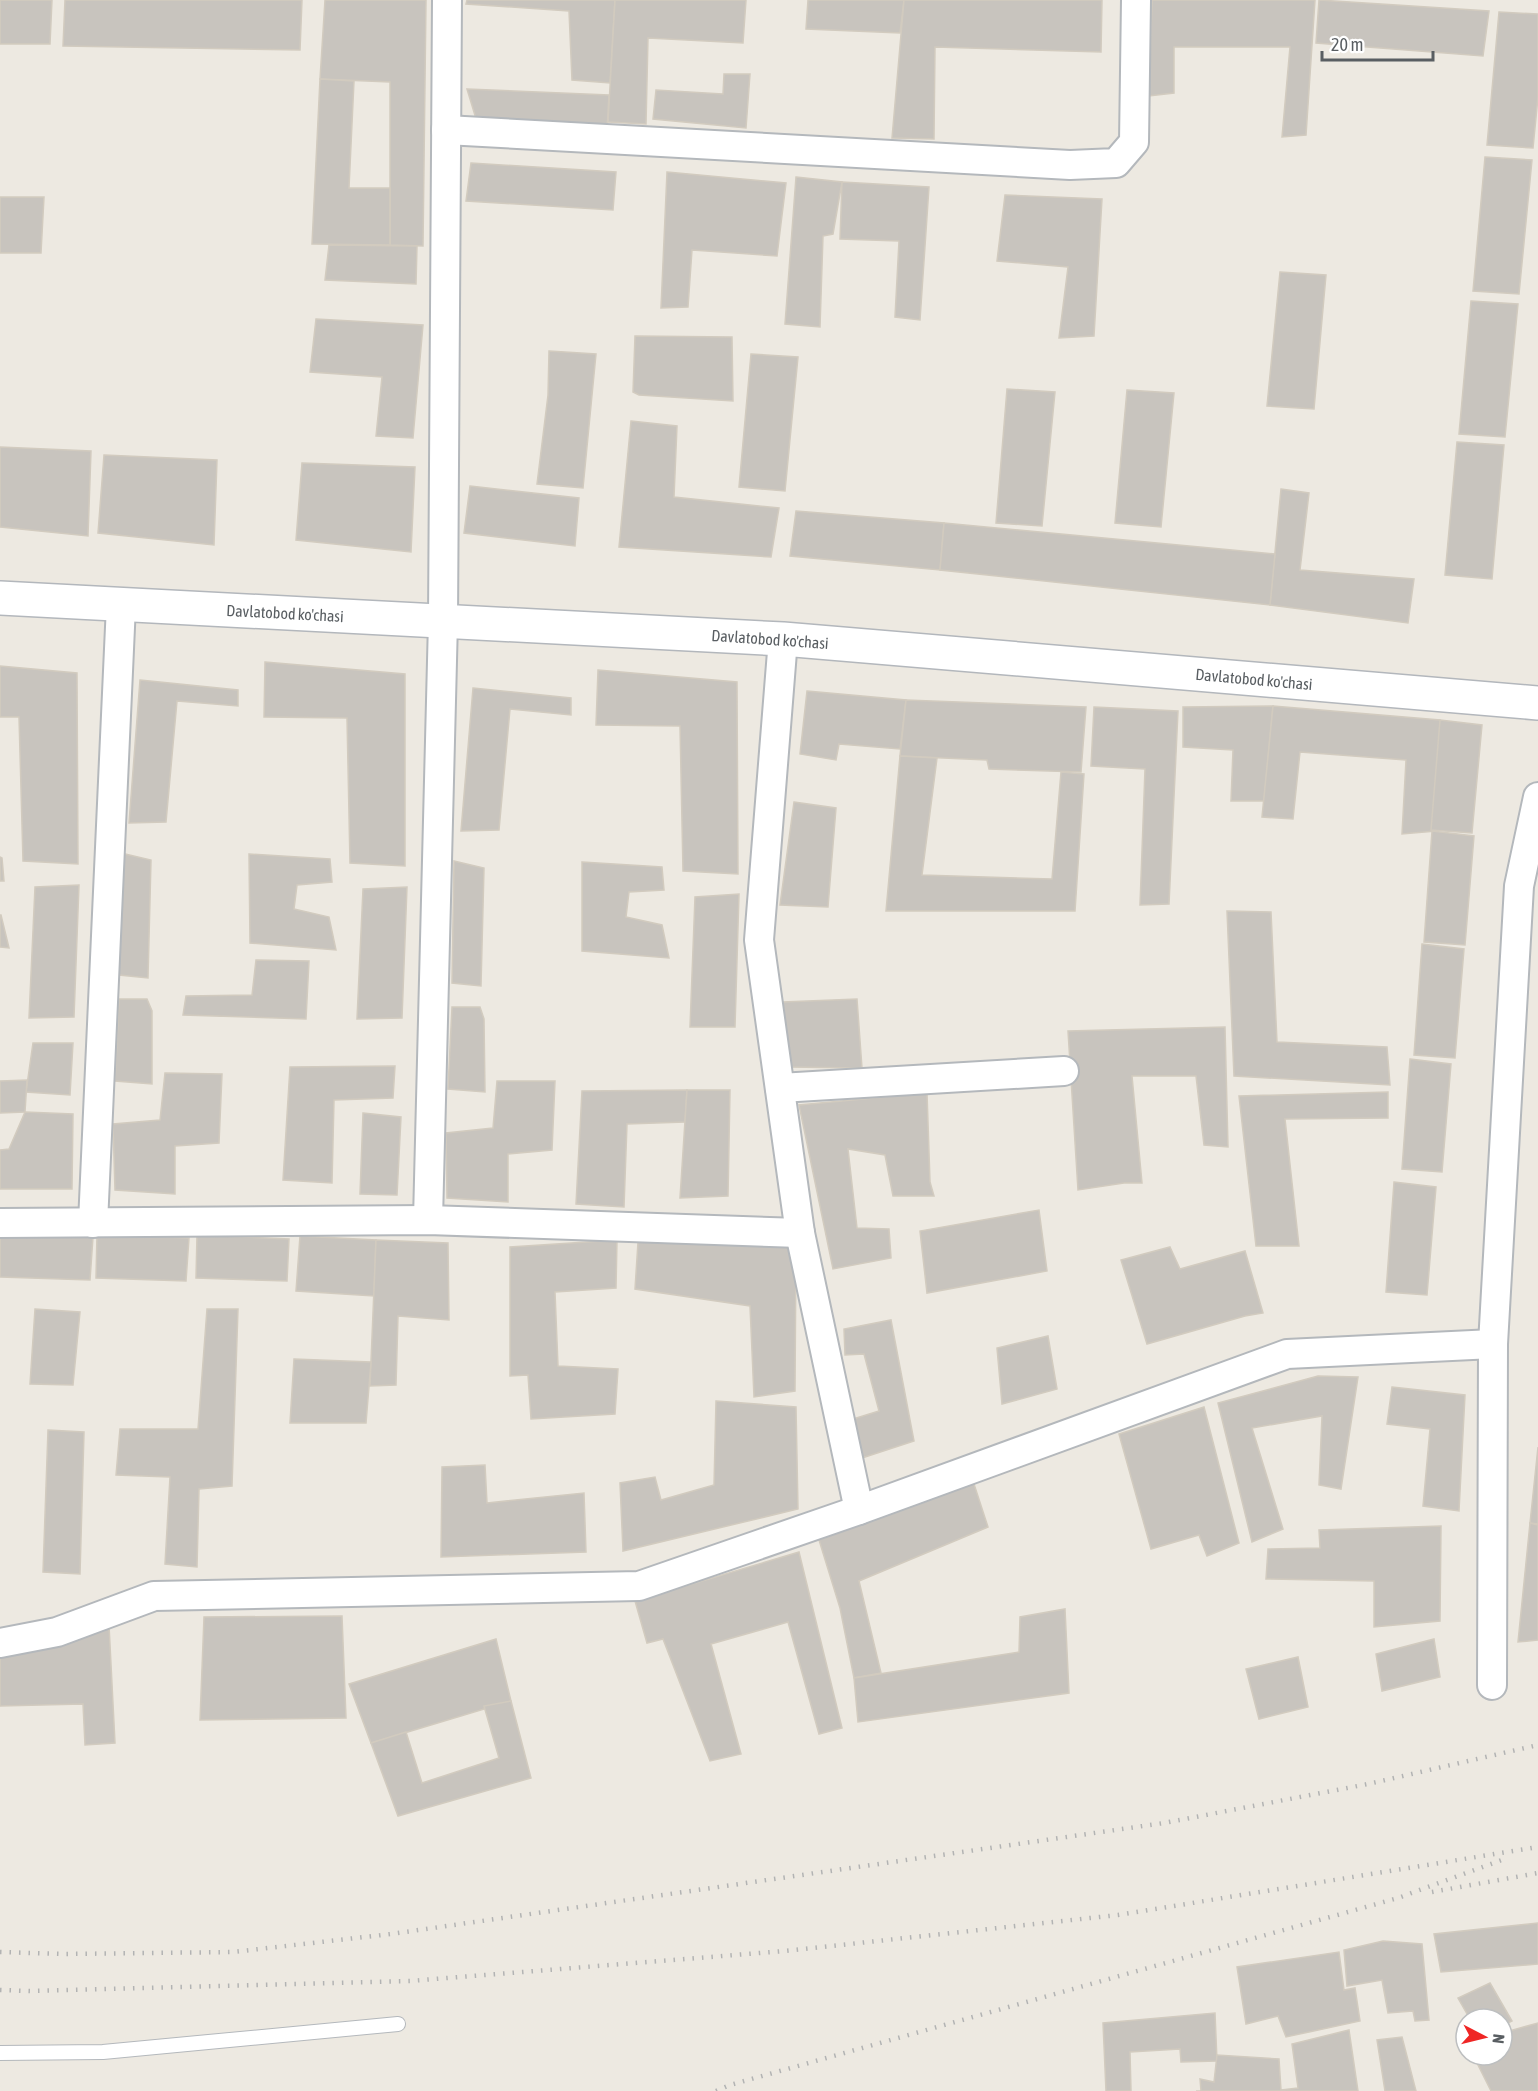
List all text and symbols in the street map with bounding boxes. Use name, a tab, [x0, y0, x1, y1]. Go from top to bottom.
scale bar	[1322, 24, 1433, 62]
text: 20 m	[1331, 34, 1363, 55]
street label: Davlatobod ko'chasi	[226, 601, 344, 625]
street label: Davlatobod ko'chasi	[711, 626, 829, 652]
street label: Davlatobod ko'chasi	[1195, 665, 1313, 693]
north arrow	[1454, 2007, 1514, 2067]
text: N	[1489, 2033, 1508, 2045]

